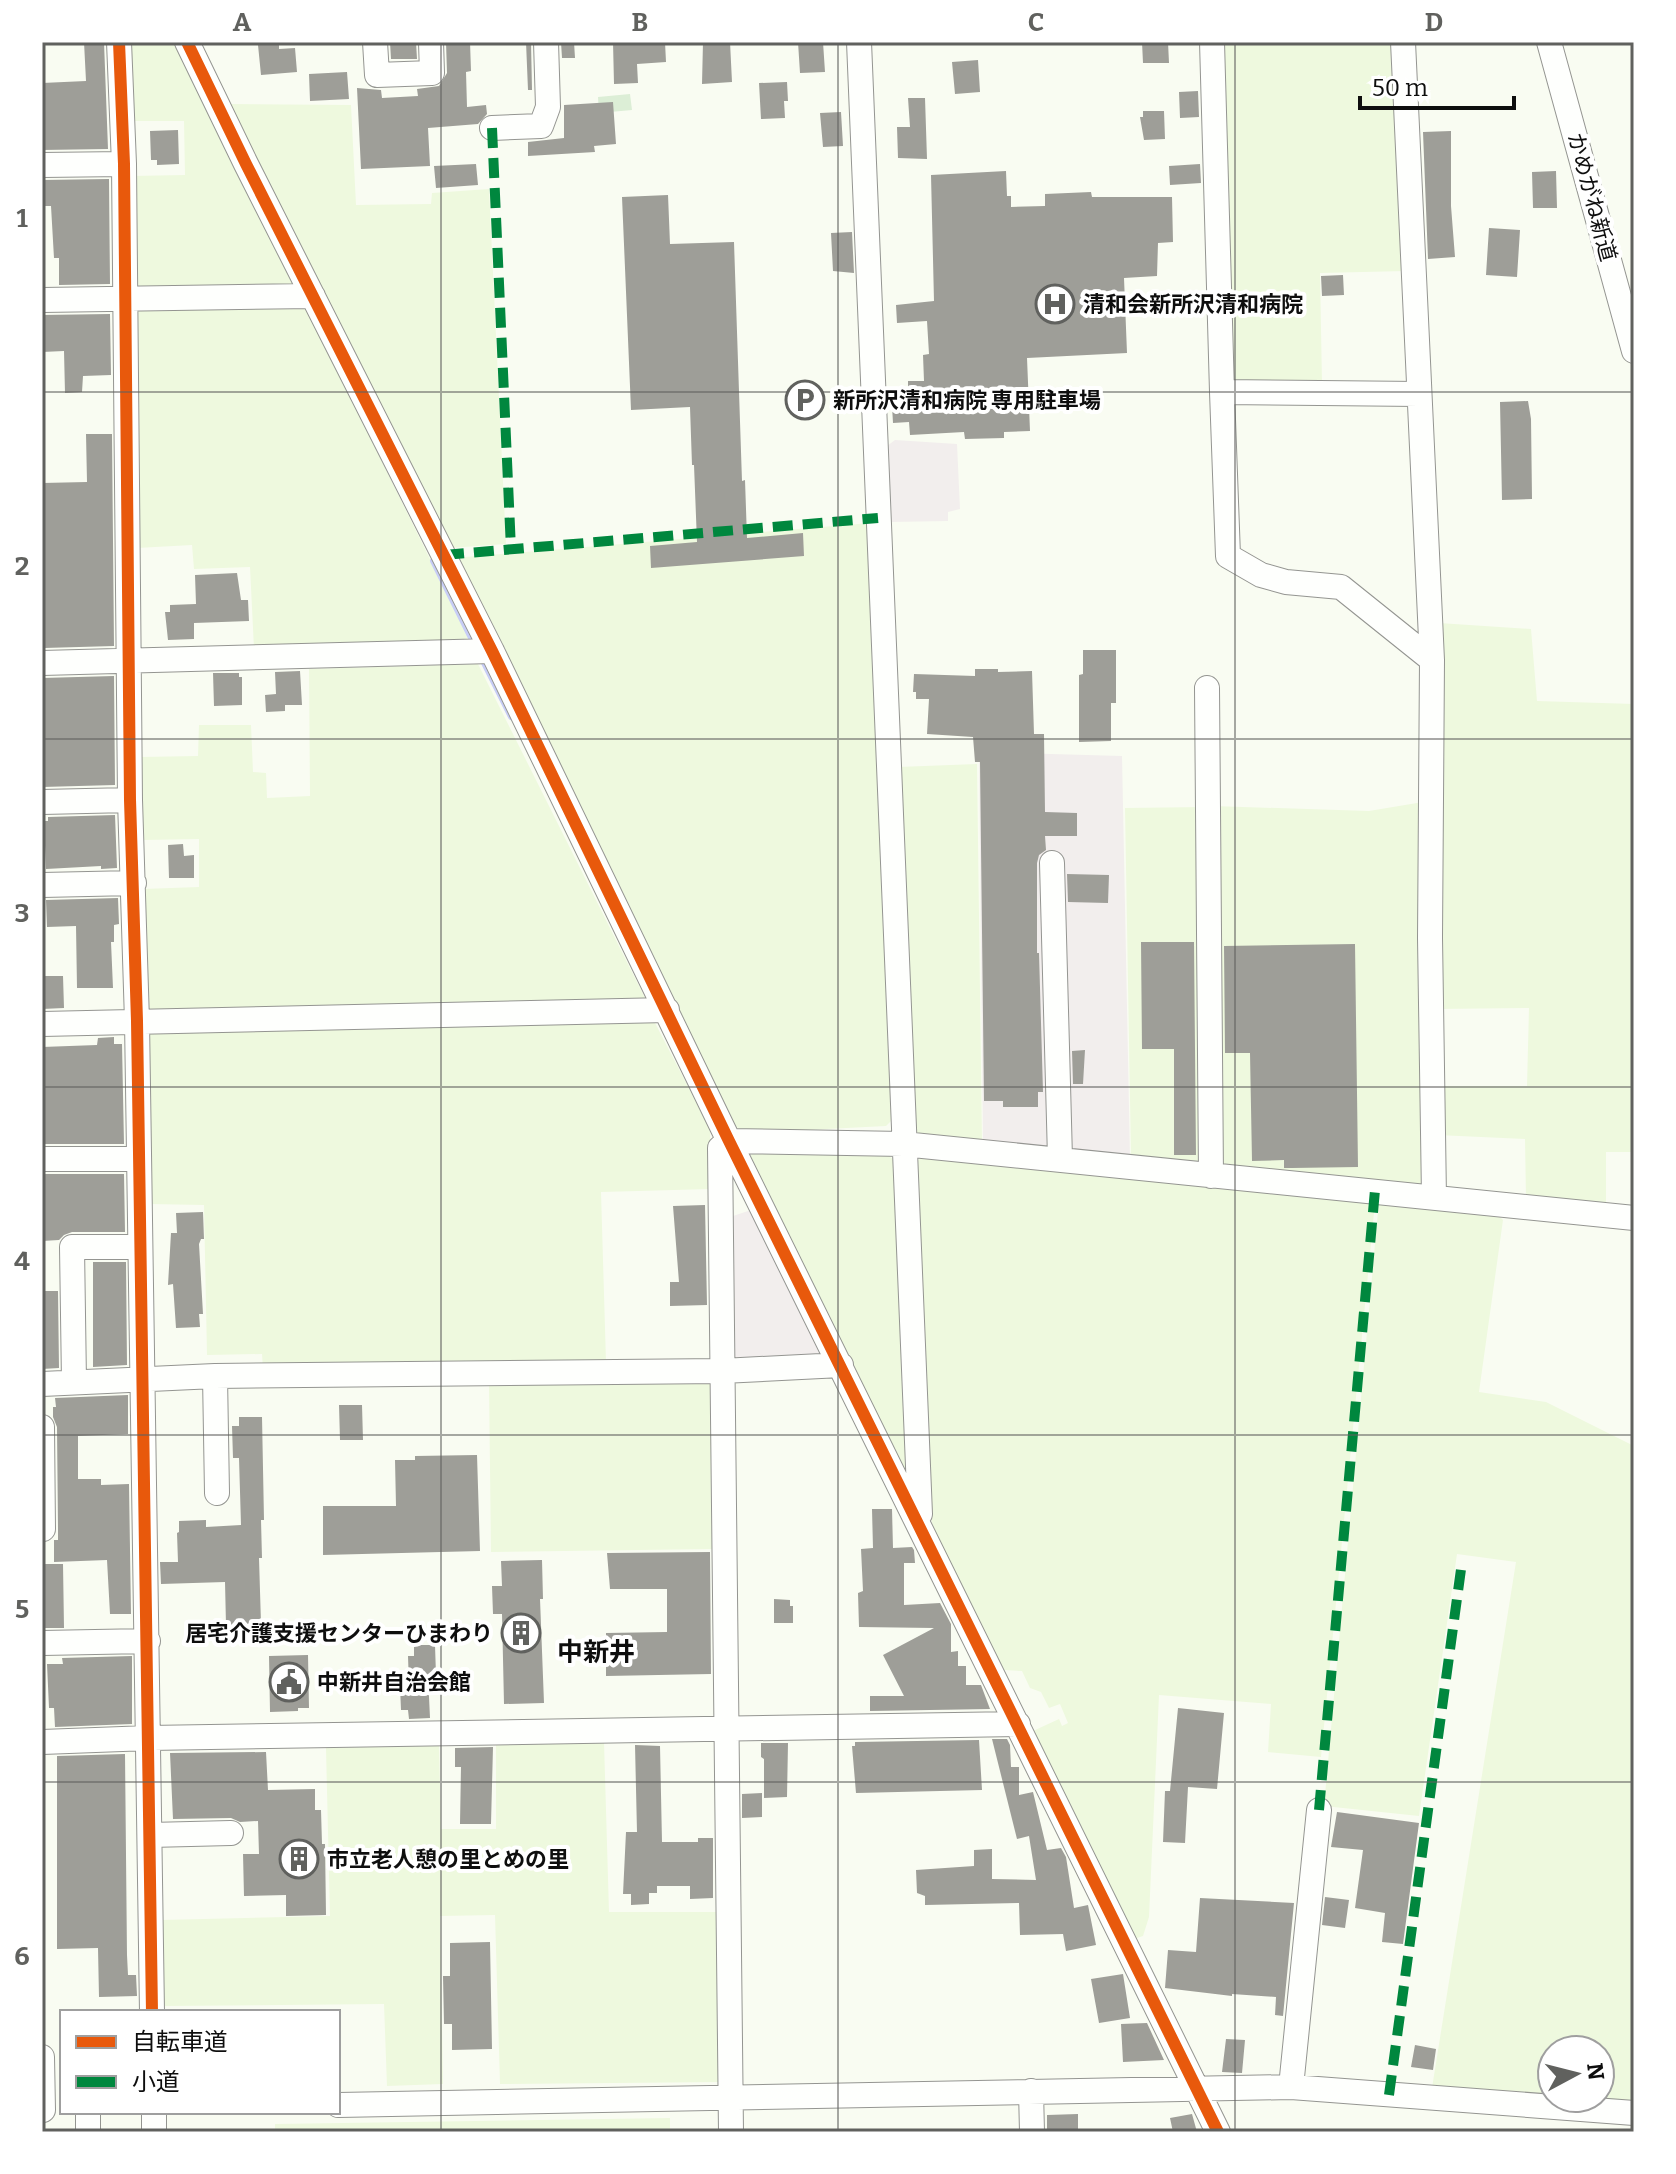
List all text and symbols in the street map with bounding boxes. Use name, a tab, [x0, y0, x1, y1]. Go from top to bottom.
text: A	[233, 7, 252, 38]
text: B	[632, 7, 648, 38]
text: C	[1028, 7, 1044, 38]
text: D	[1425, 7, 1443, 38]
scale bar	[1360, 60, 1514, 110]
text: 50 m	[1372, 74, 1428, 102]
street label: かめがね新道	[1562, 130, 1622, 264]
text: 1	[16, 203, 28, 234]
hospital icon: 清和会新所沢清和病院	[1034, 283, 1076, 325]
place label: 清和会新所沢清和病院	[1083, 291, 1303, 318]
parking icon: 新所沢清和病院 専用駐車場	[784, 379, 826, 421]
place label: 新所沢清和病院 専用駐車場	[833, 387, 1101, 414]
text: 2	[15, 551, 29, 582]
text: 3	[15, 898, 29, 929]
text: 4	[14, 1246, 30, 1277]
text: 5	[15, 1594, 29, 1625]
building icon: 居宅介護支援センターひまわり	[500, 1612, 542, 1654]
place label: 居宅介護支援センターひまわり	[185, 1620, 493, 1647]
district label: 中新井	[557, 1637, 635, 1668]
public building icon: 中新井自治会館	[268, 1661, 310, 1703]
place label: 中新井自治会館	[317, 1669, 471, 1696]
building icon: 市立老人憩の里とめの里	[278, 1838, 320, 1880]
place label: 市立老人憩の里とめの里	[327, 1846, 569, 1873]
text: 6	[14, 1941, 30, 1972]
legend	[60, 2010, 340, 2114]
text: 自転車道	[132, 2028, 228, 2056]
north arrow	[1536, 2034, 1616, 2114]
text: N	[1581, 2062, 1610, 2082]
text: 小道	[132, 2068, 180, 2096]

